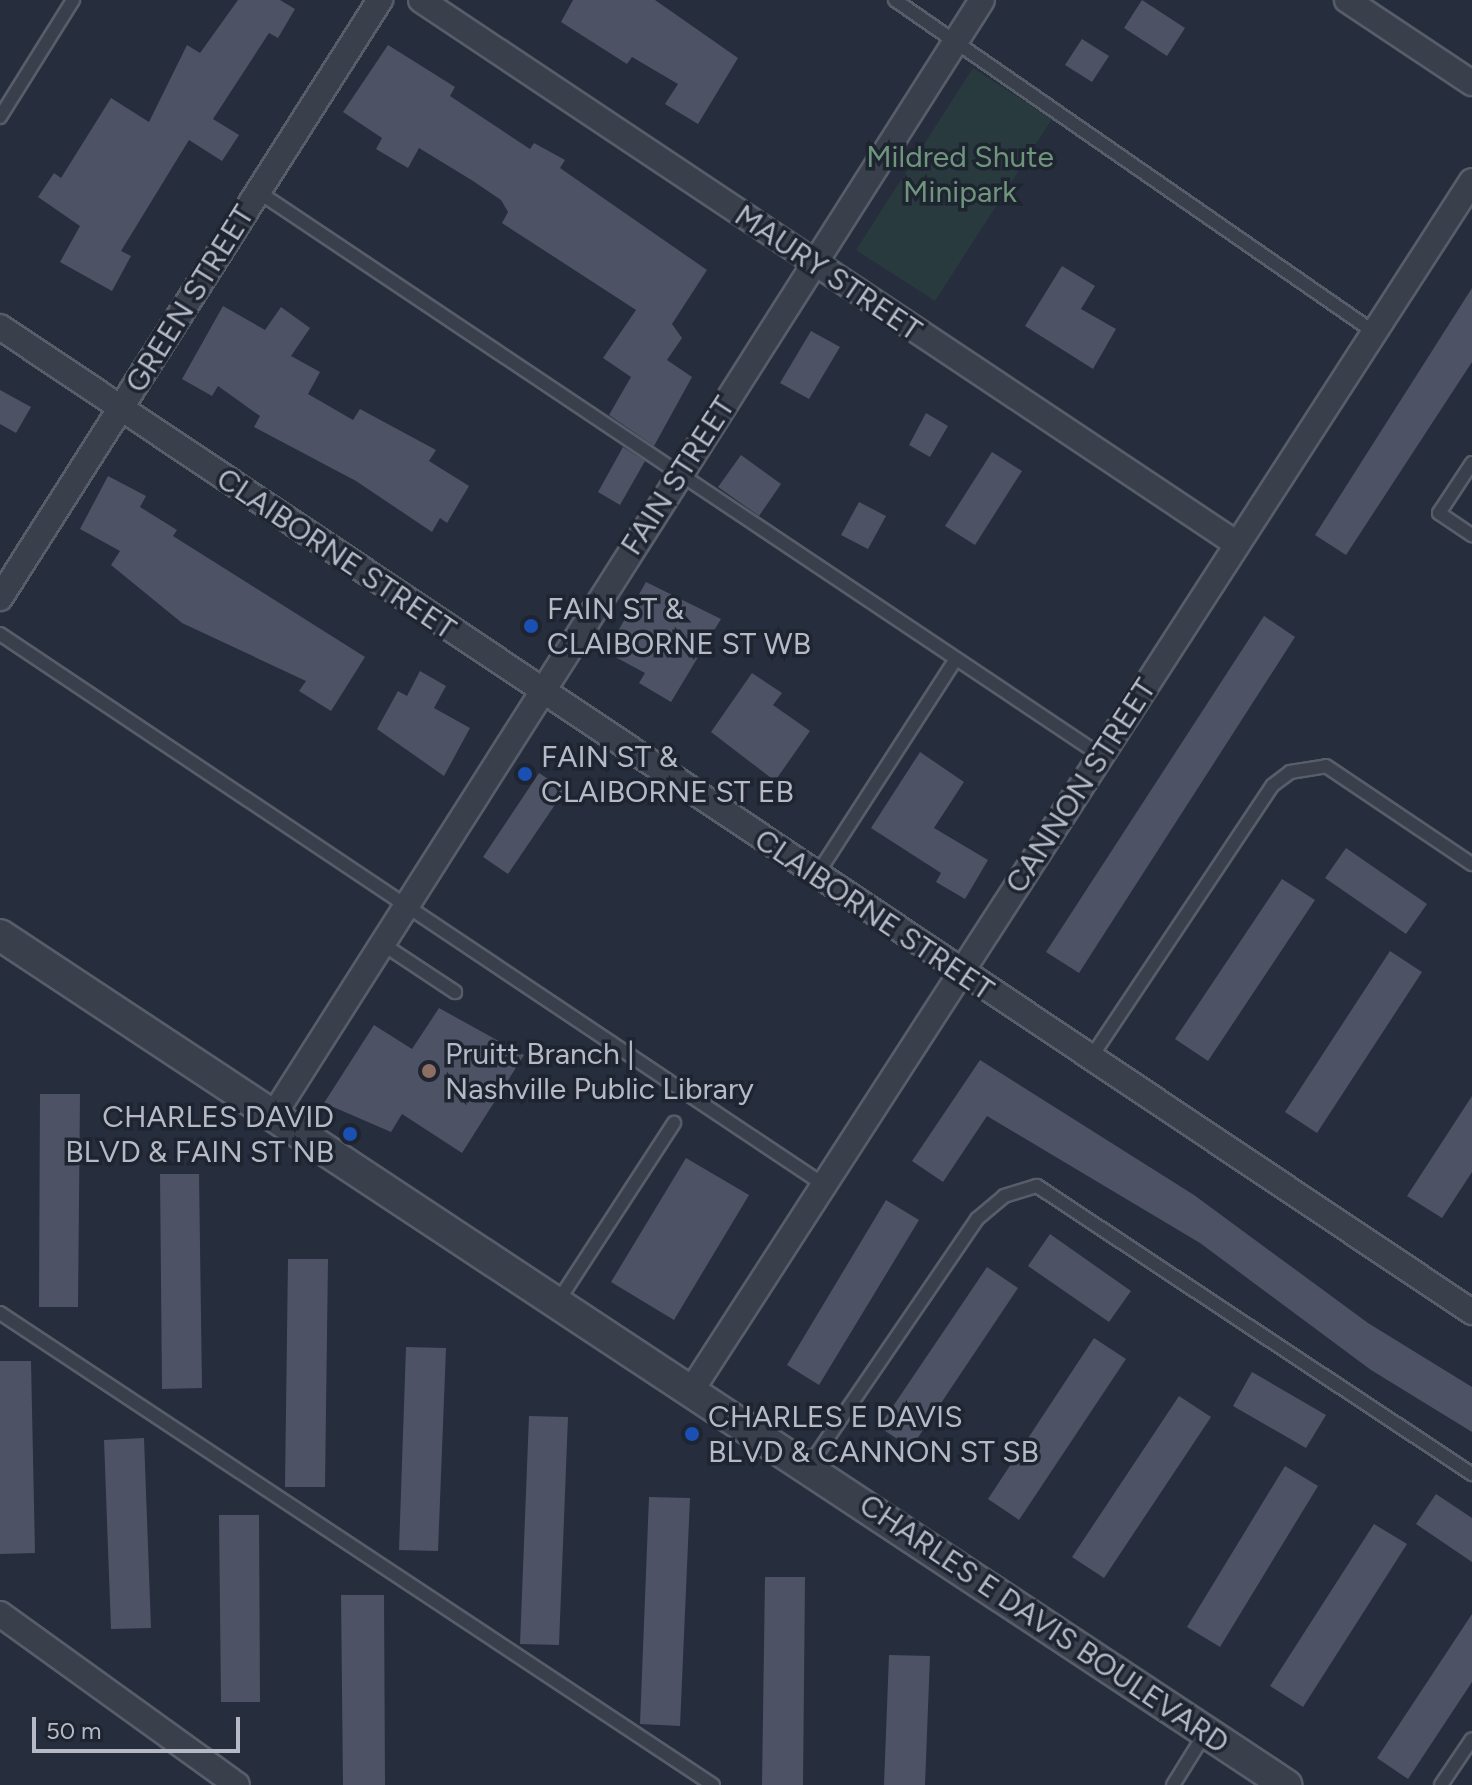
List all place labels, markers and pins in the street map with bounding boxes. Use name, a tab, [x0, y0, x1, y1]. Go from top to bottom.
place label: FAIN ST & CLAIBORNE ST WB	[547, 591, 811, 662]
marker: FAIN ST & CLAIBORNE ST WB	[522, 617, 540, 635]
place label: FAIN ST & CLAIBORNE ST EB	[541, 739, 794, 810]
marker: FAIN ST & CLAIBORNE ST EB	[516, 765, 534, 783]
place label: Pruitt Branch | Nashville Public Library	[445, 1036, 754, 1106]
marker: Pruitt Branch | Nashville Public Library	[420, 1062, 438, 1080]
place label: CHARLES DAVID BLVD & FAIN ST NB	[65, 1099, 334, 1170]
marker: CHARLES DAVID BLVD & FAIN ST NB	[341, 1125, 359, 1143]
place label: CHARLES E DAVIS BLVD & CANNON ST SB	[708, 1399, 1039, 1470]
marker: CHARLES E DAVIS BLVD & CANNON ST SB	[683, 1425, 701, 1443]

